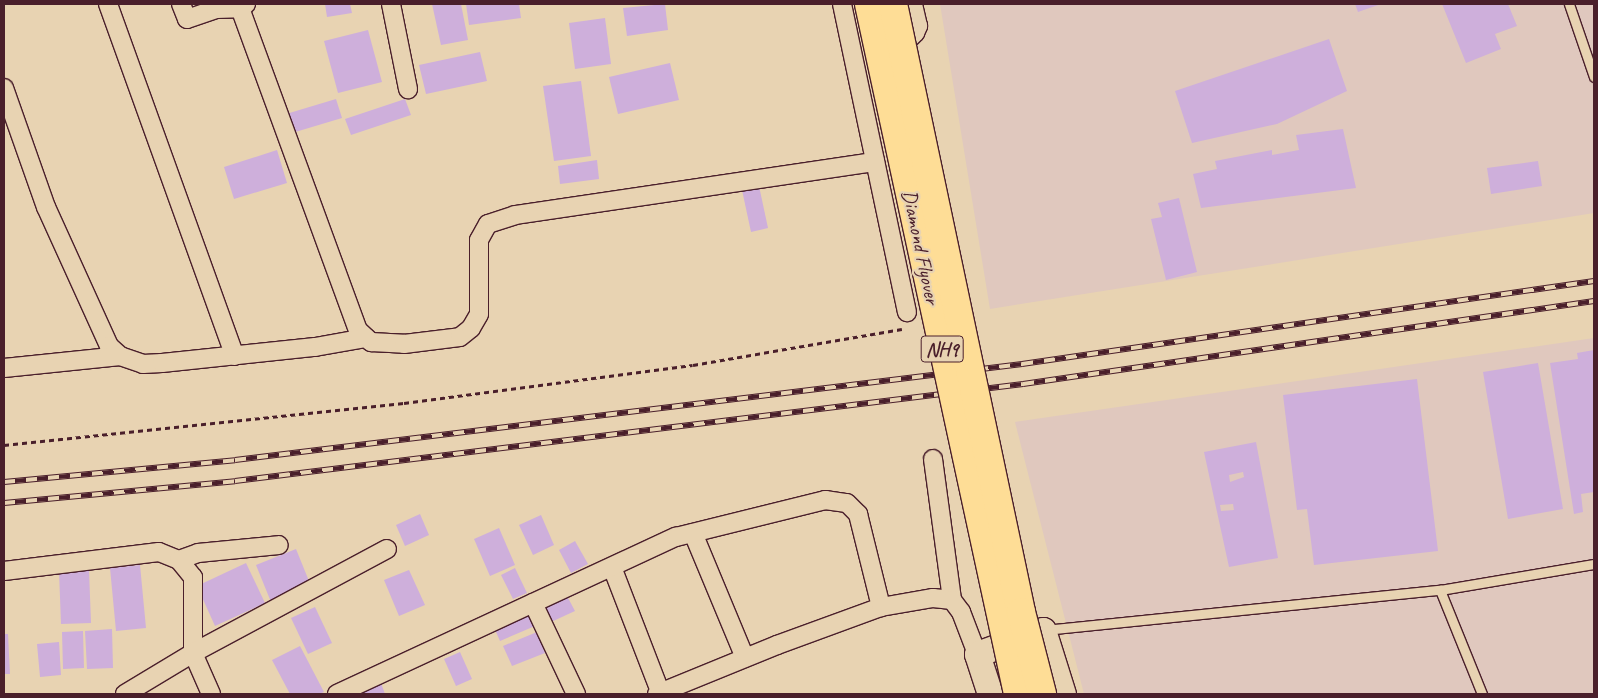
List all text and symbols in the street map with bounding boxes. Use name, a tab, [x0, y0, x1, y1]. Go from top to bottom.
street label: Diamond Flyover	[897, 188, 945, 306]
road number: NH9	[920, 332, 964, 366]

